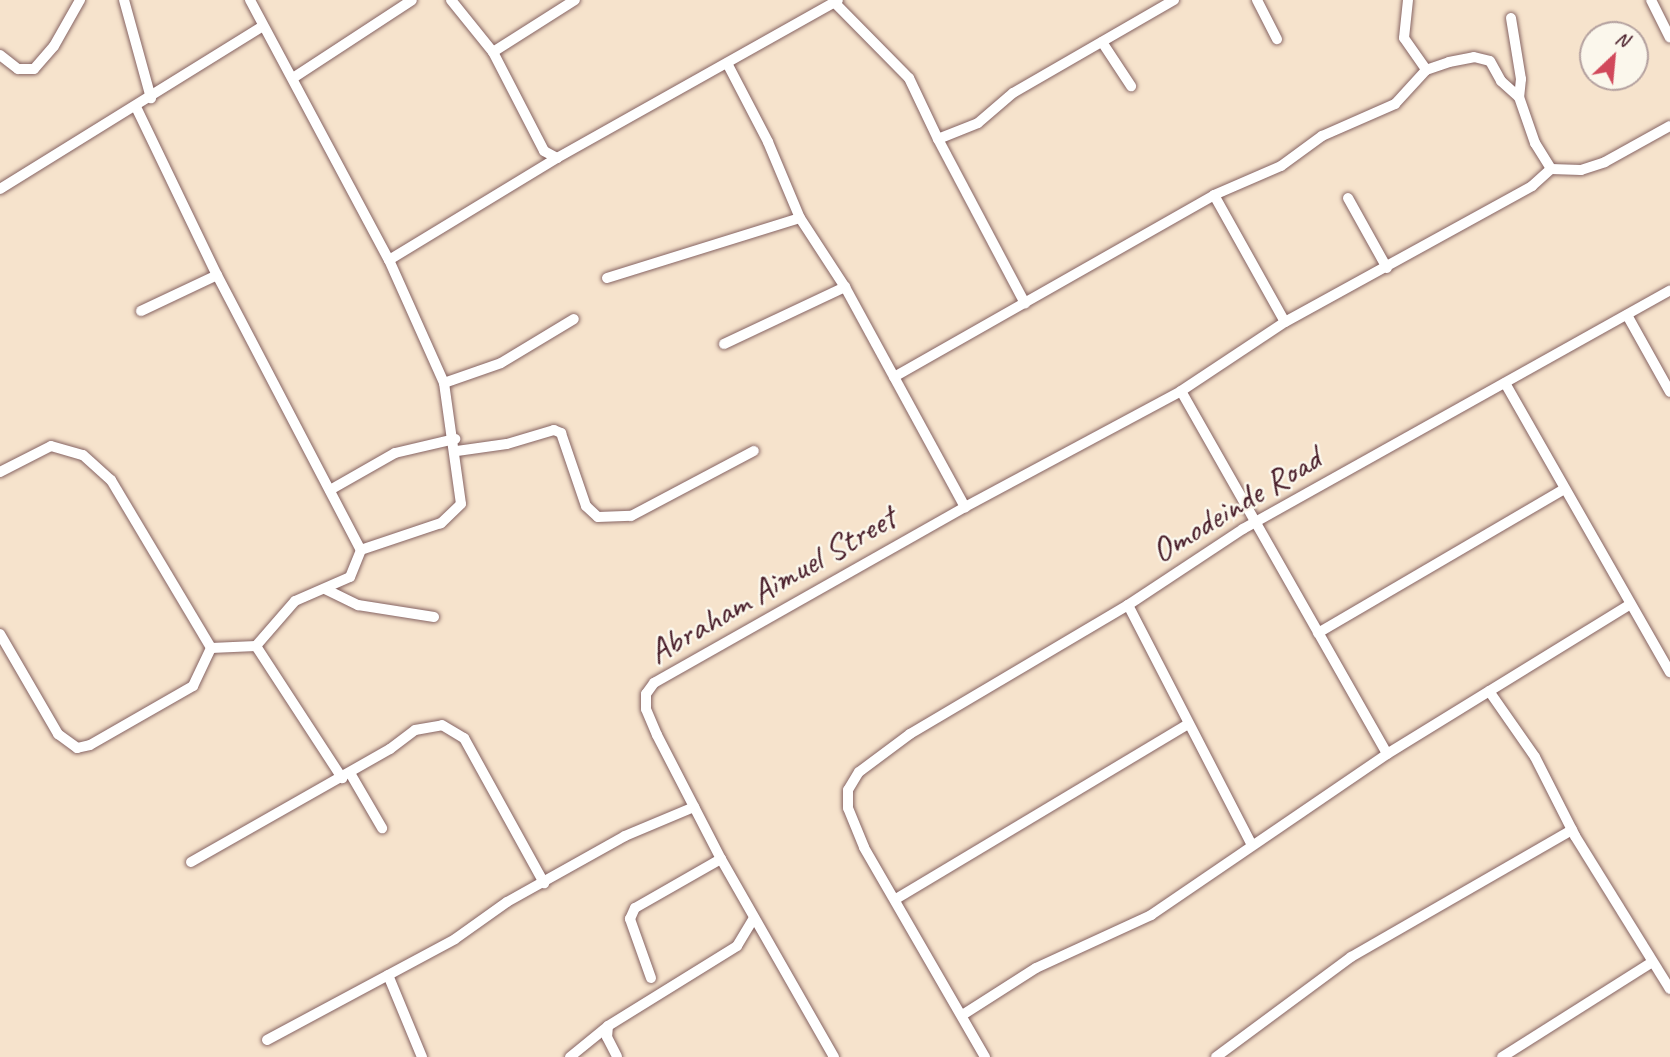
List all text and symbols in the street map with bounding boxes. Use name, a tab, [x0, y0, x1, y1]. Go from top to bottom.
north arrow	[1579, 21, 1649, 91]
text: N	[1612, 26, 1633, 52]
street label: Omodeinde Road	[1144, 438, 1328, 572]
street label: Abraham Aimuel Street	[641, 497, 903, 673]

